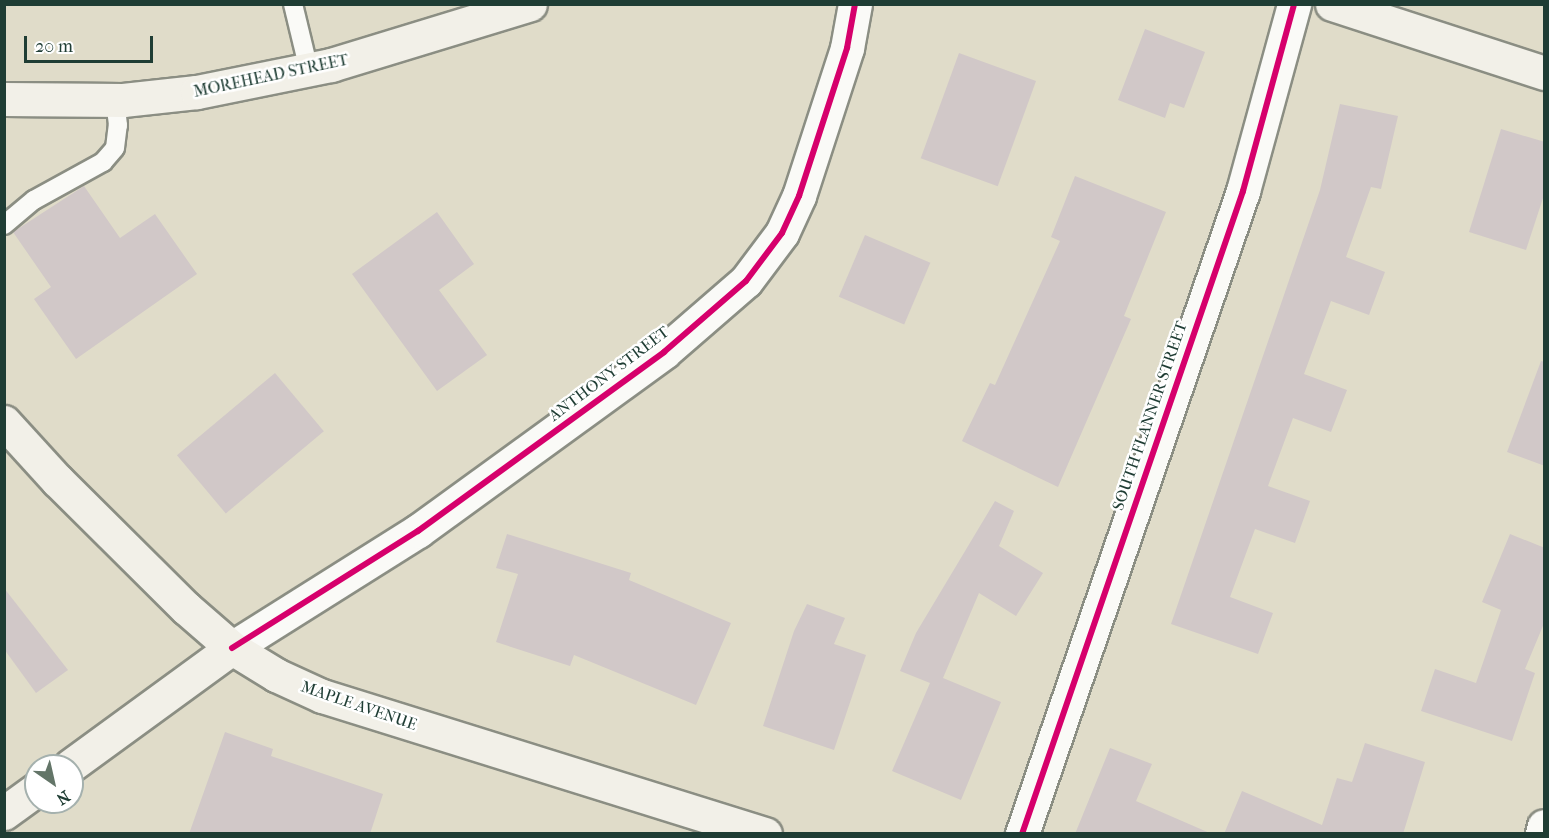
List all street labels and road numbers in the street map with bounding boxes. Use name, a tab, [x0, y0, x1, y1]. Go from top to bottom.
street label: MOREHEAD STREET	[192, 50, 350, 102]
street label: SOUTH FLANNER STREET	[1109, 319, 1191, 513]
street label: ANTHONY STREET	[545, 322, 673, 426]
street label: MAPLE AVENUE	[299, 677, 419, 735]

